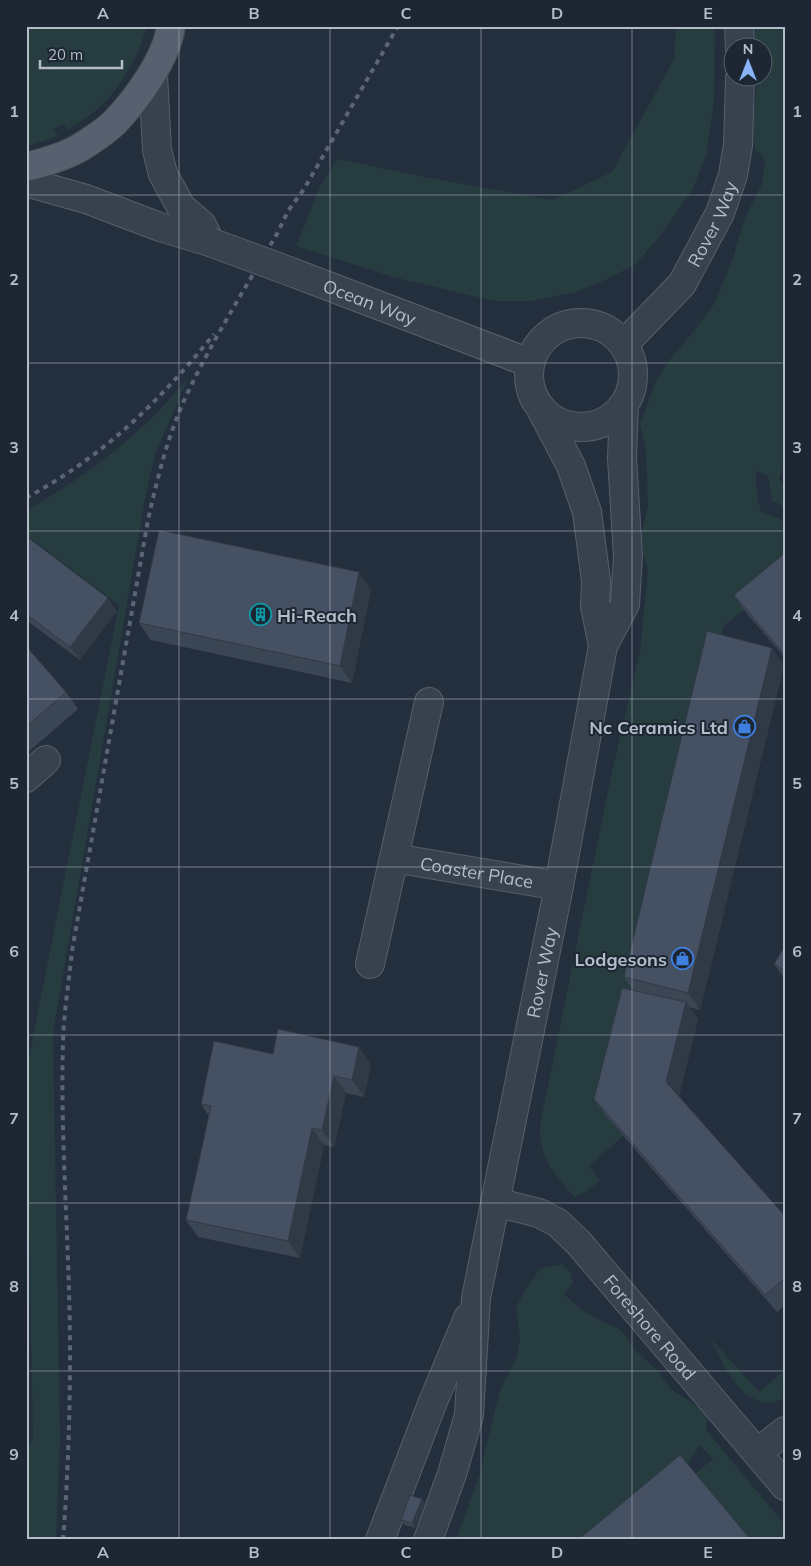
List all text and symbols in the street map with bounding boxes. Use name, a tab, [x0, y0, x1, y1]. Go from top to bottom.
text: A	[97, 3, 109, 23]
text: B	[248, 3, 260, 23]
text: C	[401, 3, 412, 23]
text: D	[551, 3, 563, 23]
text: E	[703, 3, 713, 23]
scale bar	[40, 38, 122, 70]
north arrow	[724, 38, 774, 88]
text: N	[743, 40, 753, 58]
text: 20 m	[48, 45, 83, 64]
text: 1	[9, 101, 19, 121]
text: 1	[792, 101, 802, 121]
street label: Rover Way	[682, 178, 742, 271]
text: 2	[9, 269, 19, 289]
text: 2	[792, 269, 802, 289]
street label: Ocean Way	[320, 274, 420, 330]
text: 3	[9, 437, 19, 457]
text: 3	[792, 437, 802, 457]
building icon: Hi-Reach	[249, 603, 273, 627]
place label: Hi-Reach	[277, 604, 357, 627]
text: 4	[9, 605, 19, 625]
text: 4	[792, 605, 802, 625]
shop icon: Nc Ceramics Ltd	[732, 715, 756, 739]
place label: Nc Ceramics Ltd	[589, 716, 728, 739]
text: 5	[9, 773, 19, 793]
text: 5	[792, 773, 802, 793]
street label: Coaster Place	[419, 851, 535, 893]
street label: Rover Way	[521, 925, 562, 1020]
text: 6	[9, 941, 19, 961]
text: 6	[792, 941, 802, 961]
shop icon: Lodgesons	[671, 947, 695, 971]
place label: Lodgesons	[575, 948, 667, 971]
text: 7	[9, 1108, 19, 1128]
text: 7	[792, 1108, 802, 1128]
street label: Foreshore Road	[599, 1270, 701, 1385]
text: 8	[9, 1276, 19, 1296]
text: 8	[792, 1276, 802, 1296]
text: 9	[9, 1444, 19, 1464]
text: 9	[792, 1444, 802, 1464]
text: A	[97, 1542, 109, 1562]
text: B	[248, 1542, 260, 1562]
text: C	[401, 1542, 412, 1562]
text: D	[551, 1542, 563, 1562]
text: E	[703, 1542, 713, 1562]

